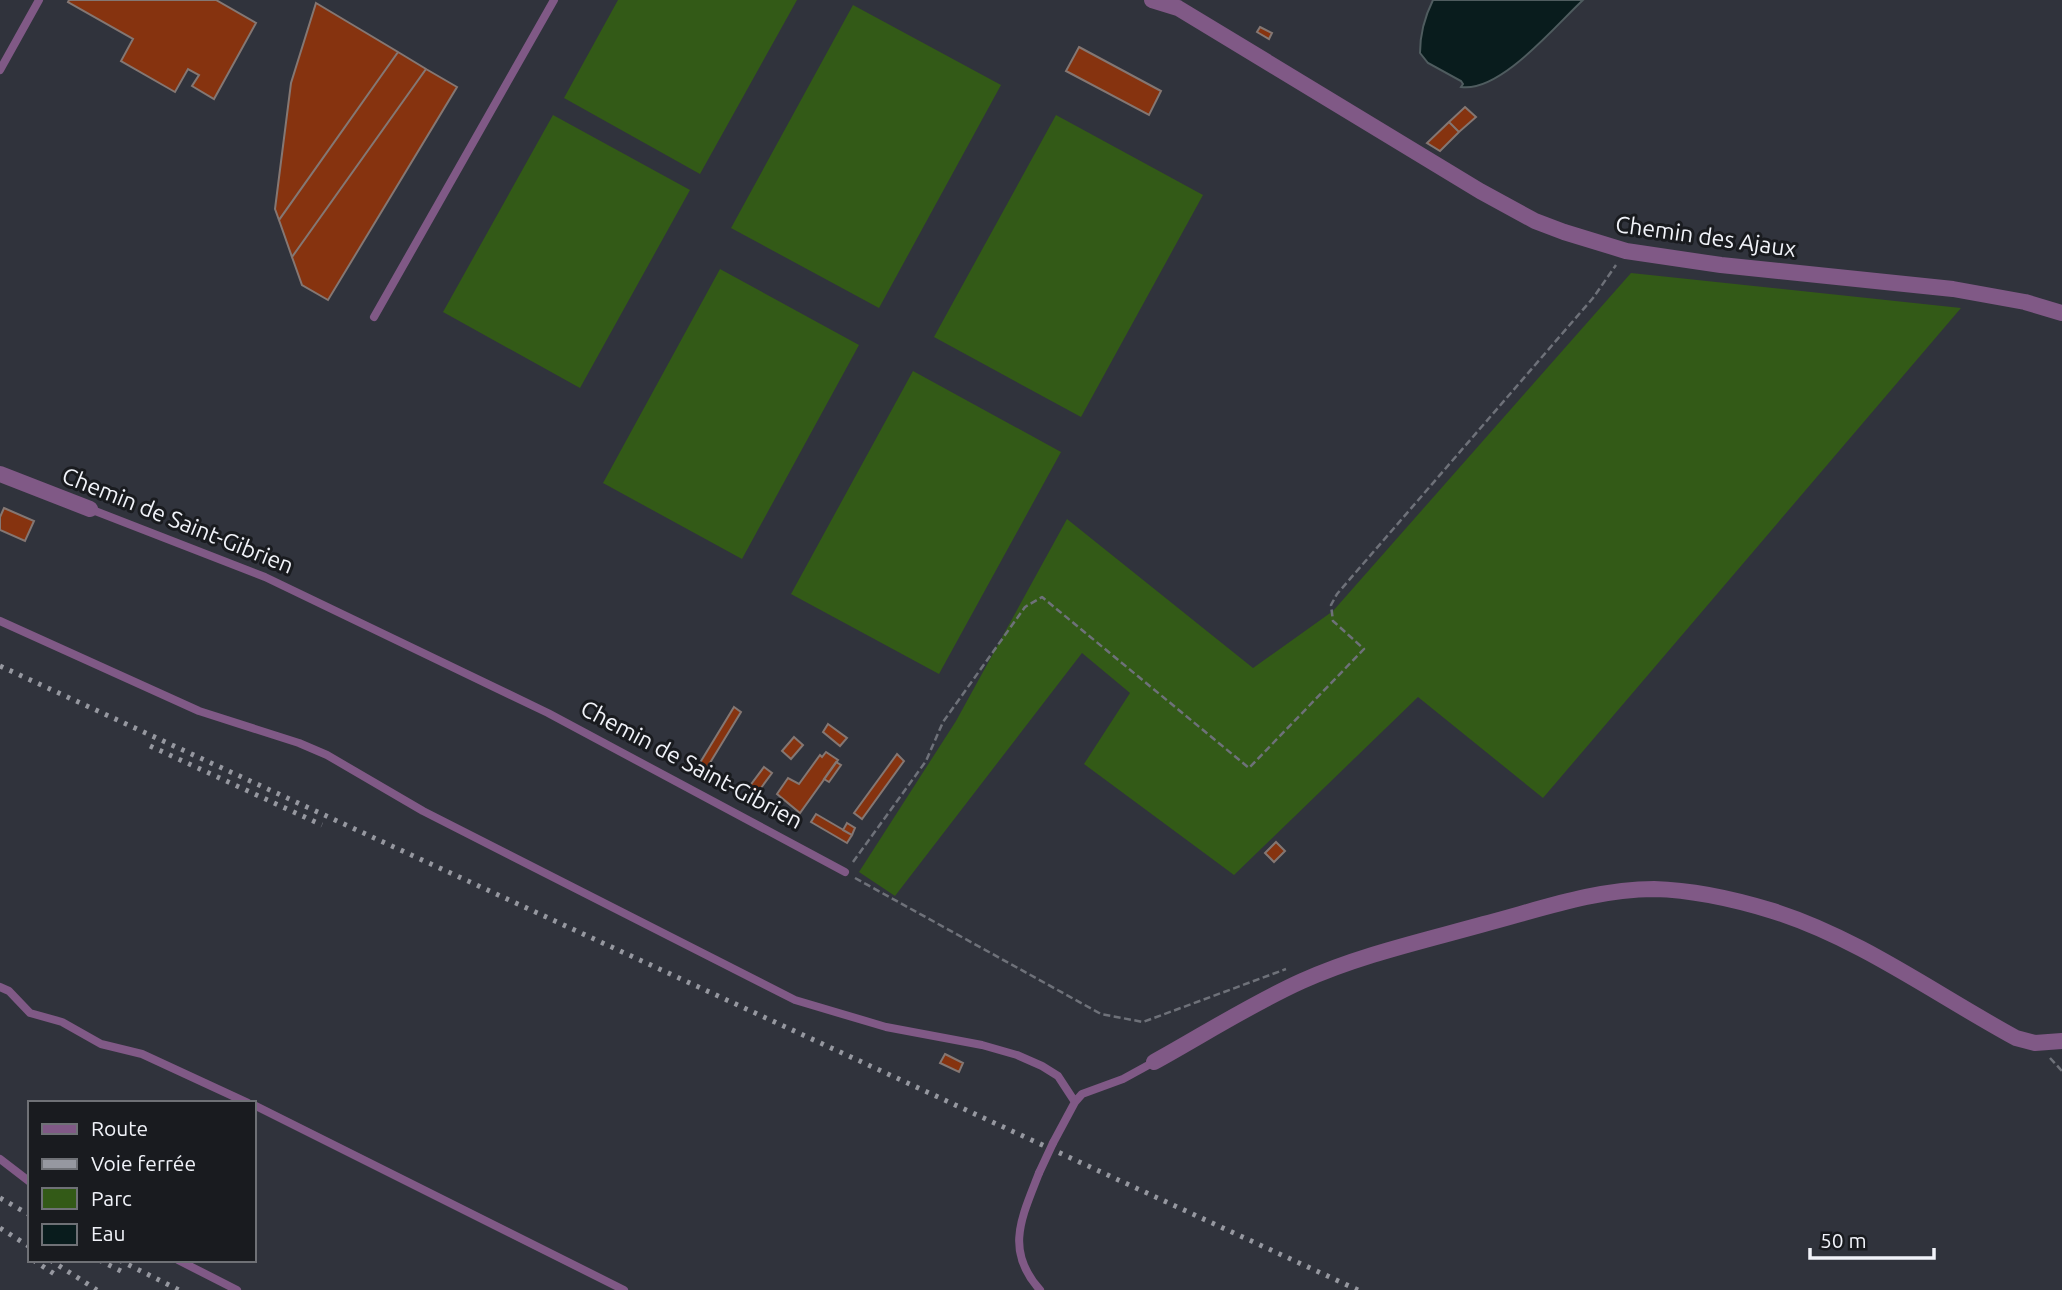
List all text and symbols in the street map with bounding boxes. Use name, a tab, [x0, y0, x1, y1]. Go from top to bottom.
street label: Chemin des Ajaux	[1614, 211, 1798, 261]
street label: Chemin de Saint-Gibrien	[59, 462, 297, 578]
street label: Chemin de Saint-Gibrien	[577, 695, 807, 833]
legend	[28, 1101, 256, 1262]
text: Route	[91, 1116, 148, 1140]
text: Voie ferrée	[91, 1151, 196, 1175]
text: Parc	[91, 1186, 132, 1210]
scale bar	[1810, 1216, 1934, 1260]
text: Eau	[91, 1221, 126, 1245]
text: 50 m	[1820, 1228, 1867, 1252]

